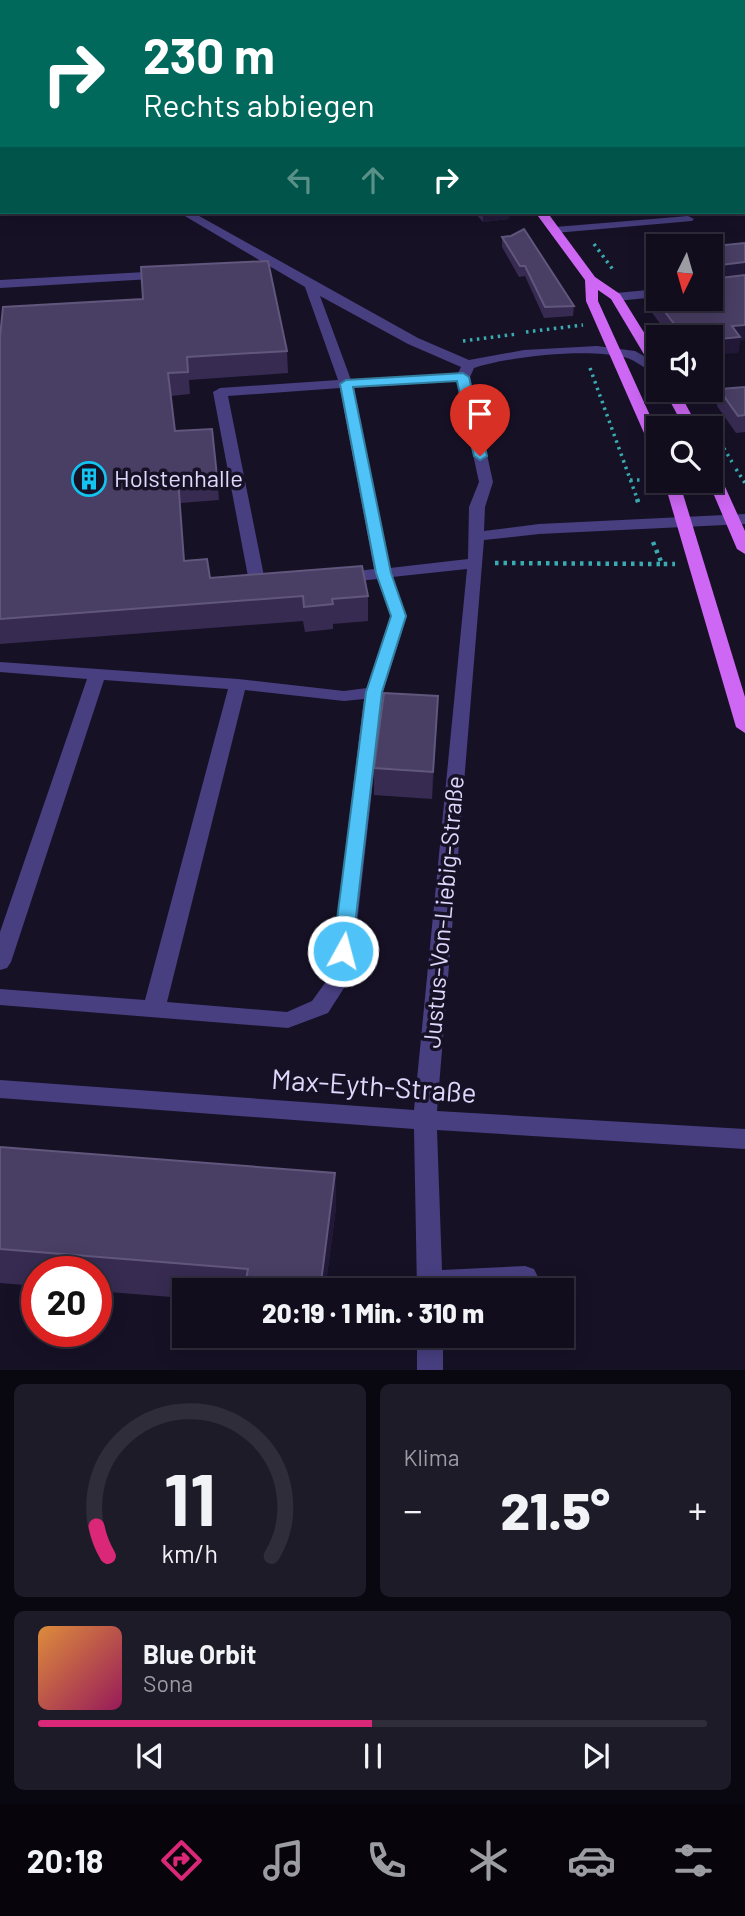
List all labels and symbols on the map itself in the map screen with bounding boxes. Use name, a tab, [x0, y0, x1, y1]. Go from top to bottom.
north arrow	[646, 234, 723, 312]
pin	[450, 384, 510, 456]
building icon: Holstenhalle	[70, 460, 108, 498]
place label: Holstenhalle	[114, 463, 243, 492]
street label: Justus-Von-Liebig-Straße	[416, 775, 469, 1049]
position arrow	[306, 914, 380, 988]
street label: Max-Eyth-Straße	[270, 1061, 478, 1109]
speed limit sign: 20	[21, 1256, 112, 1347]

